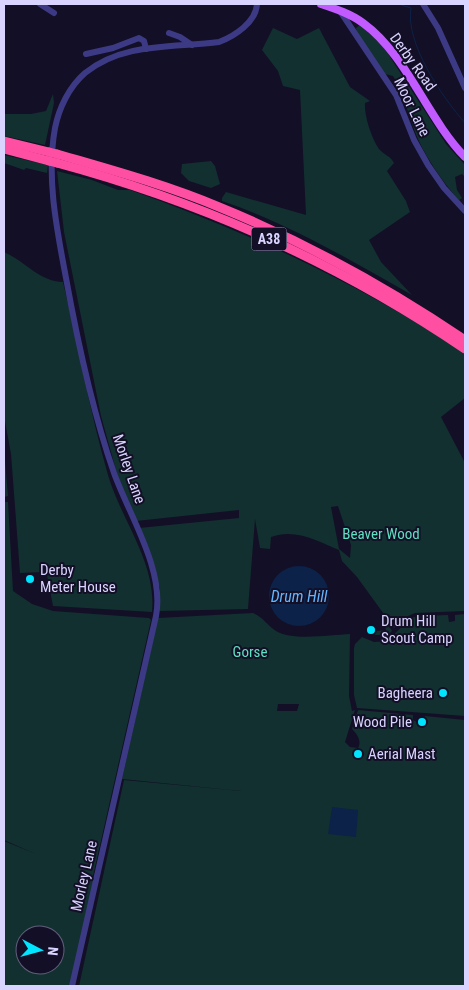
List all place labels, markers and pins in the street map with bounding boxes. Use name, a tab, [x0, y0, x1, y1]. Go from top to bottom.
place label: Derby Meter House	[40, 561, 116, 596]
marker: Derby Meter House	[24, 573, 36, 585]
place label: Drum Hill Scout Camp	[381, 612, 453, 647]
marker: Drum Hill Scout Camp	[365, 624, 377, 636]
place label: Bagheera	[377, 684, 433, 702]
marker: Bagheera	[437, 687, 449, 699]
place label: Wood Pile	[353, 713, 412, 731]
marker: Wood Pile	[416, 716, 428, 728]
place label: Aerial Mast	[368, 745, 436, 763]
marker: Aerial Mast	[352, 748, 364, 760]

